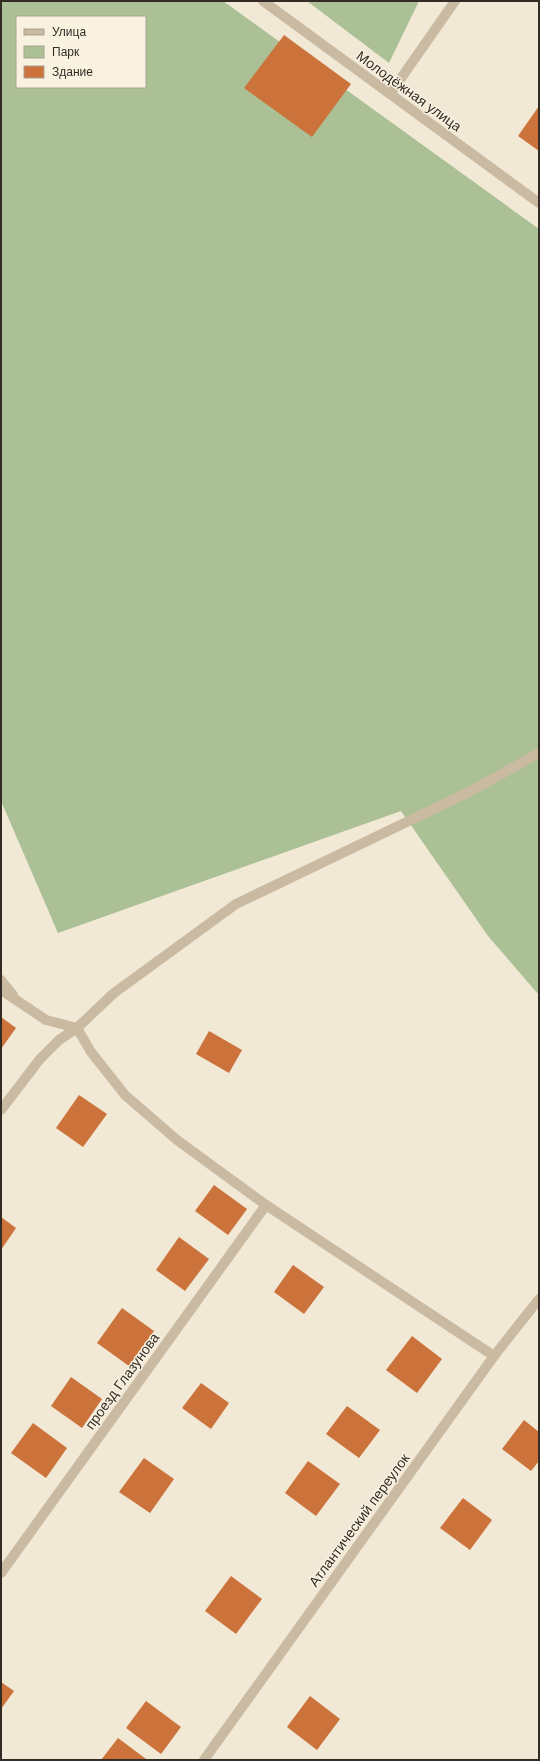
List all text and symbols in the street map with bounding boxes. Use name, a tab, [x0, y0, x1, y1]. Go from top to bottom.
legend	[16, 16, 146, 88]
text: Улица	[52, 25, 86, 39]
text: Парк	[52, 45, 80, 59]
street label: Молодёжная улица	[353, 48, 465, 135]
text: Здание	[52, 65, 93, 79]
street label: проезд Глазунова	[82, 1330, 162, 1432]
street label: Атлантический переулок	[305, 1450, 413, 1590]

